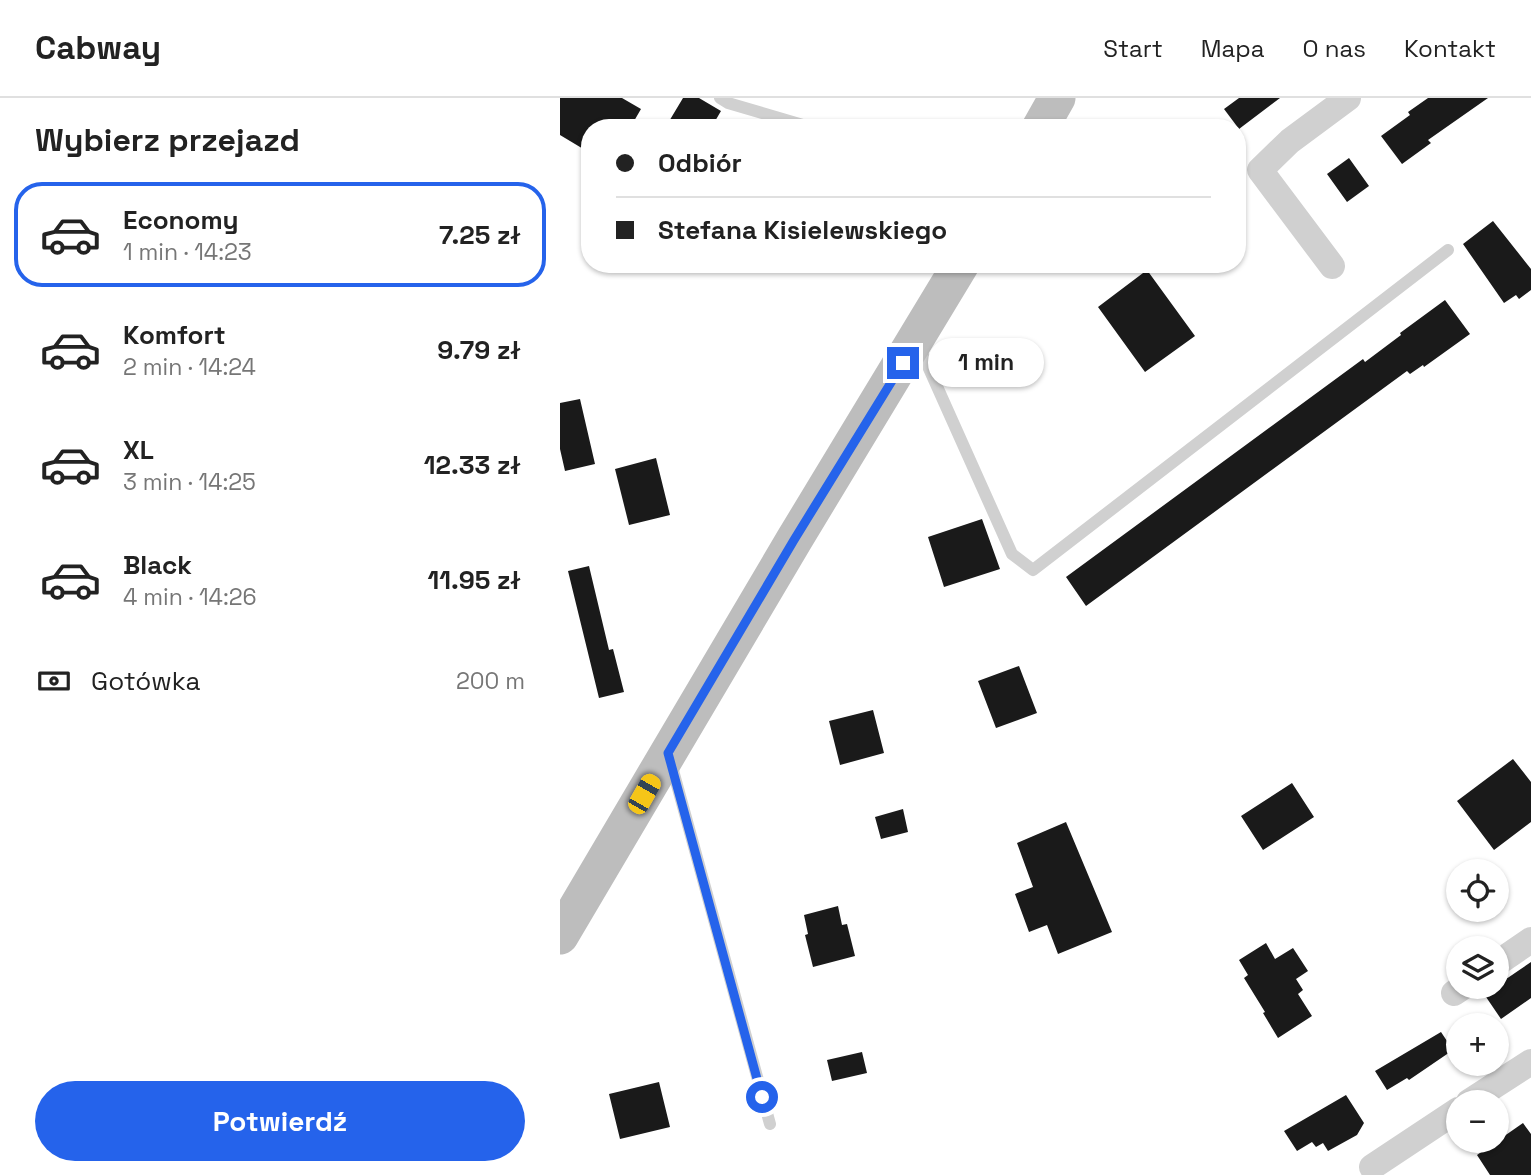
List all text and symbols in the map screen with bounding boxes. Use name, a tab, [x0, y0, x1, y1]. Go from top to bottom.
text: Cabway	[35, 27, 161, 69]
text: Start	[1103, 33, 1163, 64]
text: Mapa	[1201, 33, 1265, 64]
text: O nas	[1303, 33, 1366, 64]
text: Kontakt	[1404, 33, 1496, 64]
text: Wybierz przejazd	[35, 120, 300, 160]
text: Odbiór	[658, 146, 742, 180]
icon: car	[39, 203, 102, 266]
text: Economy	[123, 203, 239, 237]
text: Stefana Kisielewskiego	[658, 213, 947, 247]
text: 7.25 zł	[439, 218, 521, 252]
text: 1 min · 14:23	[123, 237, 252, 267]
icon: car	[39, 318, 102, 381]
text: Komfort	[123, 318, 226, 352]
text: 9.79 zł	[437, 333, 521, 367]
callout: 1 min	[928, 338, 1043, 388]
route end	[887, 347, 919, 379]
text: 1 min	[958, 347, 1014, 377]
text: 2 min · 14:24	[123, 352, 256, 382]
icon: car	[39, 433, 102, 496]
text: XL	[123, 433, 154, 467]
text: 12.33 zł	[424, 448, 521, 482]
text: 3 min · 14:25	[123, 467, 256, 497]
icon: car	[39, 548, 102, 611]
text: Black	[123, 548, 192, 582]
text: 11.95 zł	[427, 563, 521, 597]
text: 4 min · 14:26	[123, 582, 257, 612]
icon: cash	[35, 662, 73, 700]
text: Gotówka	[91, 664, 201, 698]
text: 200 m	[456, 666, 525, 696]
car	[625, 771, 664, 817]
map controls	[1446, 859, 1509, 1153]
button: locate	[1446, 859, 1509, 922]
button: layers	[1446, 936, 1509, 999]
button: +	[1446, 1013, 1509, 1076]
button: Potwierdź	[35, 1081, 525, 1161]
route start	[746, 1081, 778, 1113]
button: −	[1446, 1090, 1509, 1153]

